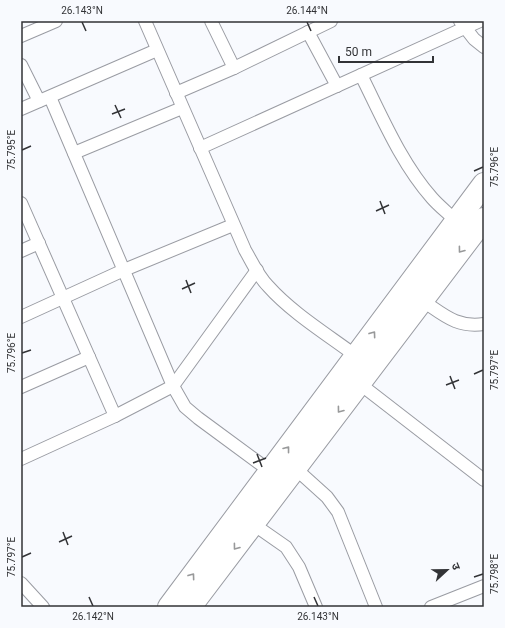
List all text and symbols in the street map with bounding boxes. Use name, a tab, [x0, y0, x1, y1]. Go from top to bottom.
text: 26.143°N	[61, 5, 103, 16]
text: 26.144°N	[286, 5, 328, 16]
scale bar	[339, 38, 433, 64]
text: 50 m	[345, 45, 372, 59]
text: 75.795°E	[6, 130, 17, 170]
text: 75.796°E	[489, 147, 500, 187]
one-way arrow	[458, 246, 465, 253]
one-way arrow	[368, 331, 376, 338]
text: 75.796°E	[6, 333, 17, 373]
text: 75.797°E	[489, 350, 500, 390]
one-way arrow	[338, 406, 345, 413]
one-way arrow	[282, 447, 289, 454]
text: 75.797°E	[6, 537, 17, 577]
one-way arrow	[234, 542, 241, 549]
north arrow	[427, 550, 467, 590]
text: 75.798°E	[489, 554, 500, 594]
text: उ	[449, 561, 463, 572]
one-way arrow	[187, 573, 194, 580]
text: 26.142°N	[72, 611, 114, 622]
text: 26.143°N	[297, 611, 339, 622]

